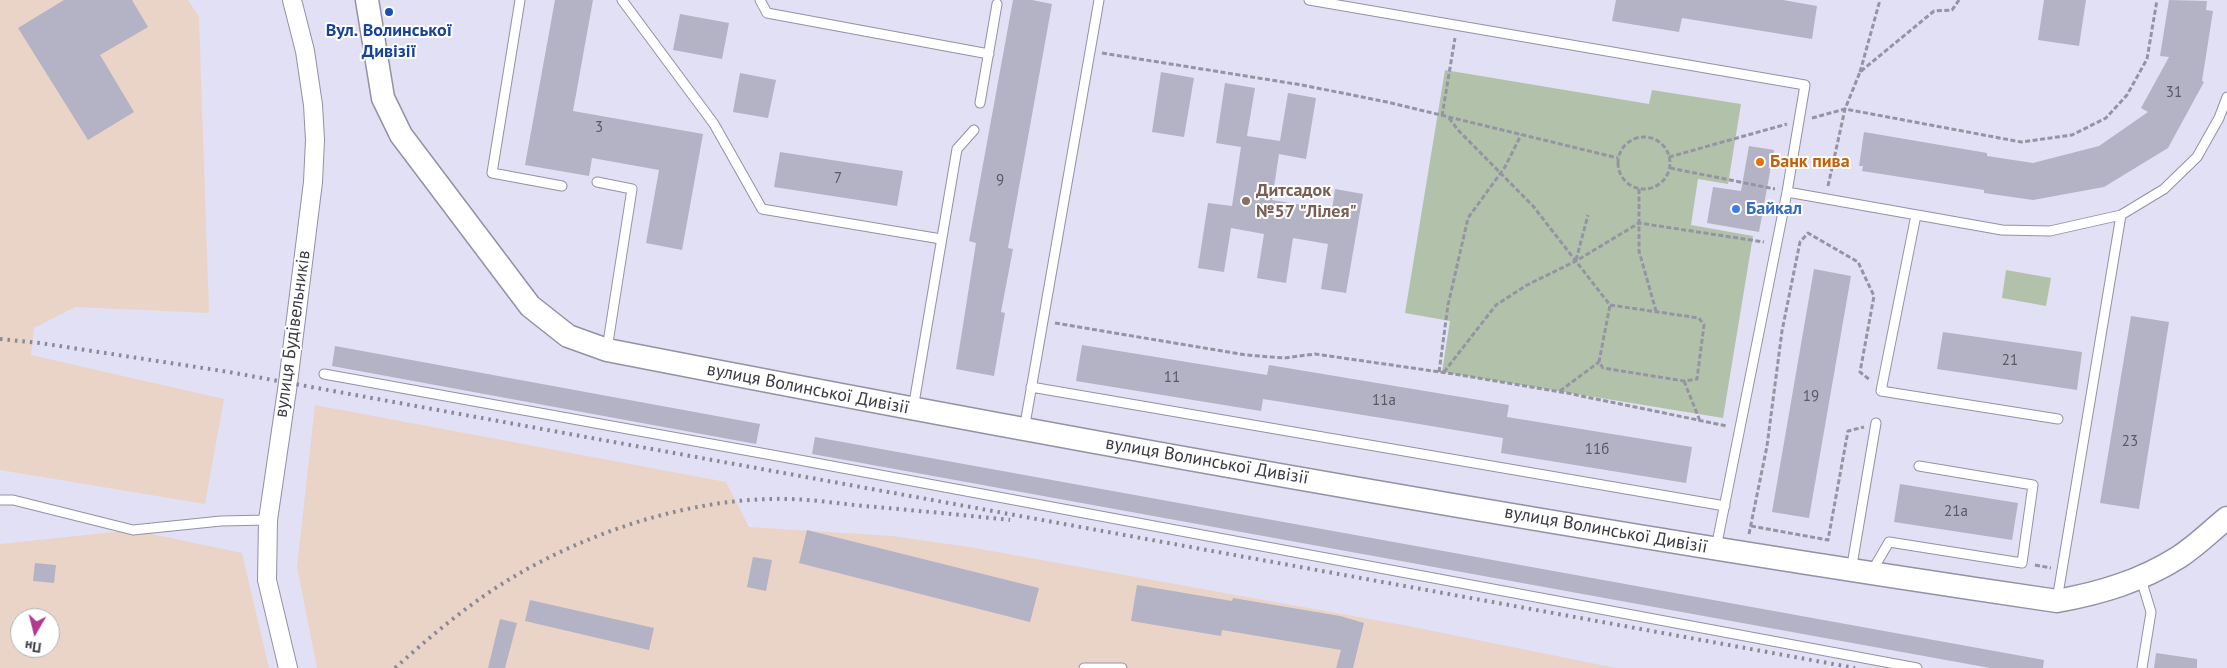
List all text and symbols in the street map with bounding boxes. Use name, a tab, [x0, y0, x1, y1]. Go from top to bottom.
marker: Вул. Волинської Дивізії	[383, 6, 395, 18]
place label: Вул. Волинської Дивізії	[326, 20, 452, 62]
house number: 31	[2166, 84, 2182, 102]
house number: 3	[595, 119, 603, 137]
place label: Банк пива	[1770, 151, 1850, 173]
marker: Банк пива	[1754, 156, 1766, 168]
house number: 7	[834, 170, 842, 188]
house number: 9	[996, 172, 1004, 190]
place label: Дитсадок №57 "Лілея"	[1256, 180, 1357, 222]
marker: Дитсадок №57 "Лілея"	[1240, 195, 1252, 207]
place label: Байкал	[1746, 198, 1802, 220]
marker: Байкал	[1730, 203, 1742, 215]
street label: вулиця Будівельників	[271, 249, 315, 419]
house number: 21	[2002, 352, 2018, 370]
street label: вулиця Волинської Дивізії	[705, 359, 911, 419]
house number: 11	[1164, 369, 1180, 387]
house number: 19	[1803, 388, 1819, 406]
house number: 11а	[1372, 392, 1396, 410]
street label: вулиця Волинської Дивізії	[1104, 433, 1310, 489]
house number: 23	[2122, 433, 2138, 451]
house number: 11б	[1585, 441, 1609, 459]
street label: вулиця Волинської Дивізії	[1503, 502, 1709, 558]
house number: 21а	[1944, 503, 1968, 521]
north arrow	[10, 608, 60, 658]
text: Пн	[24, 637, 42, 657]

